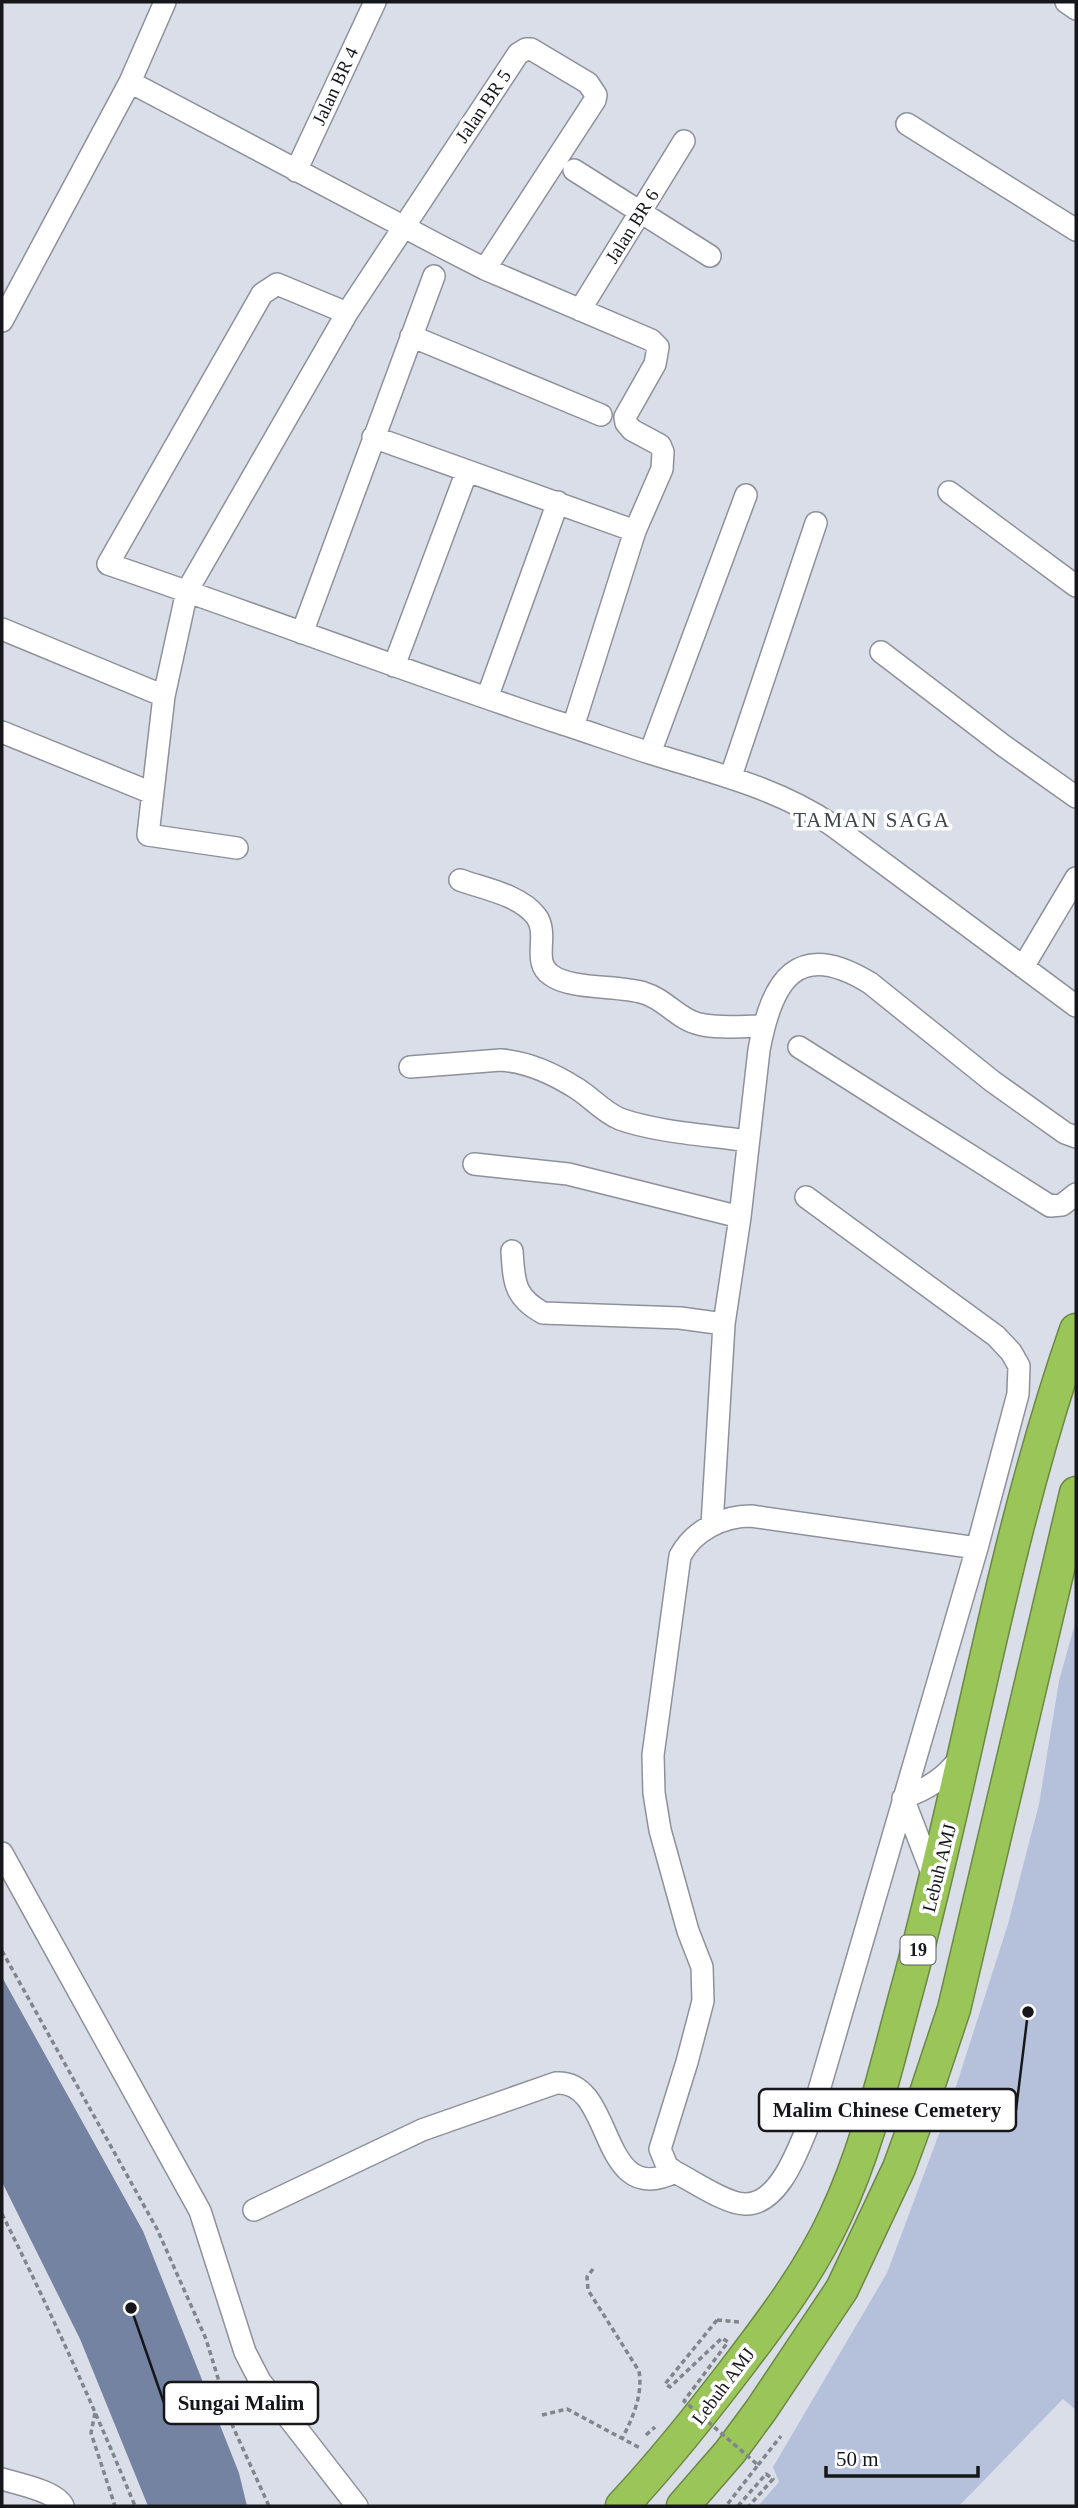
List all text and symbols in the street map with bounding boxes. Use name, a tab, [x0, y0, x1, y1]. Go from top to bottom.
street label: Jalan BR 4	[308, 43, 362, 128]
street label: Jalan BR 5	[451, 66, 515, 146]
street label: Jalan BR 6	[601, 185, 663, 267]
district label: TAMAN SAGA	[793, 808, 951, 832]
street label: Lebuh AMJ	[918, 1822, 960, 1914]
road number: 19	[900, 1936, 936, 1964]
callout: Malim Chinese Cemetery	[759, 2089, 1016, 2131]
text: Malim Chinese Cemetery	[773, 2098, 1002, 2122]
street label: Lebuh AMJ	[687, 2344, 759, 2428]
callout: Sungai Malim	[164, 2382, 318, 2424]
text: Sungai Malim	[178, 2391, 305, 2415]
scale bar	[826, 2434, 978, 2478]
text: 50 m	[836, 2447, 879, 2471]

